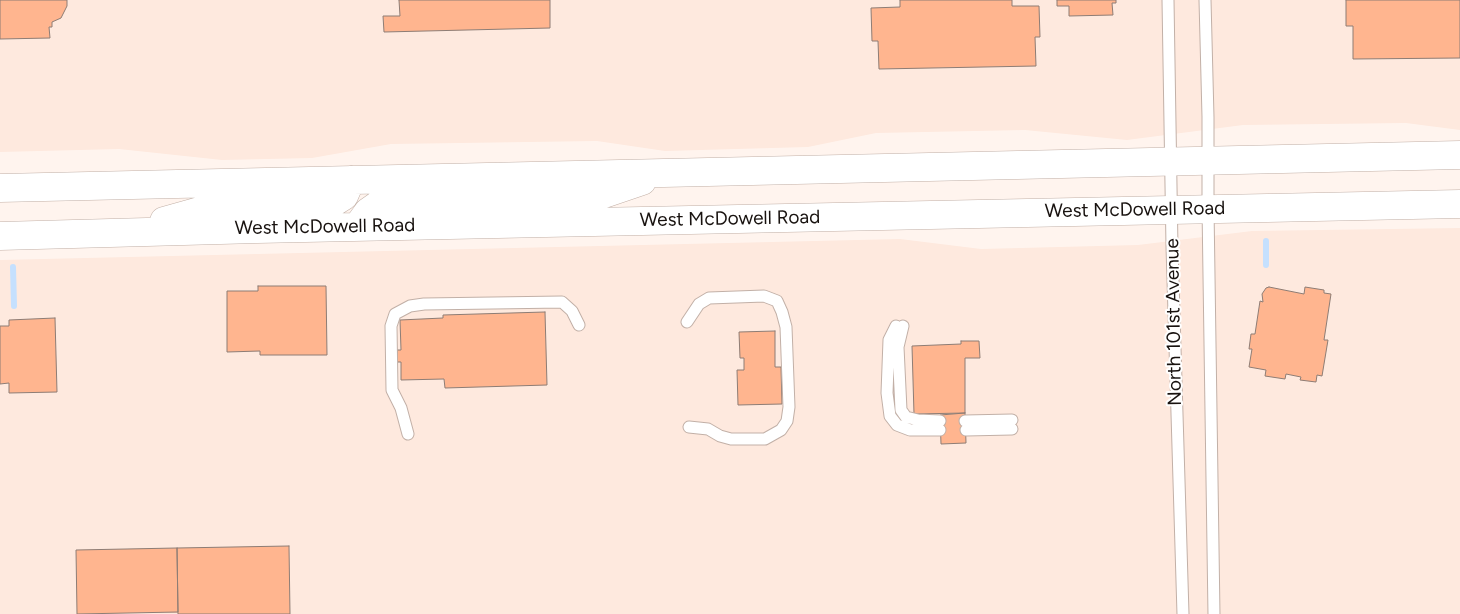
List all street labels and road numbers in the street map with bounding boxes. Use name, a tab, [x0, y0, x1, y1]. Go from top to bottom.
street label: West McDowell Road	[1045, 197, 1225, 223]
street label: West McDowell Road	[640, 206, 820, 232]
street label: West McDowell Road	[235, 214, 415, 240]
street label: North 101st Avenue	[1161, 238, 1187, 406]

